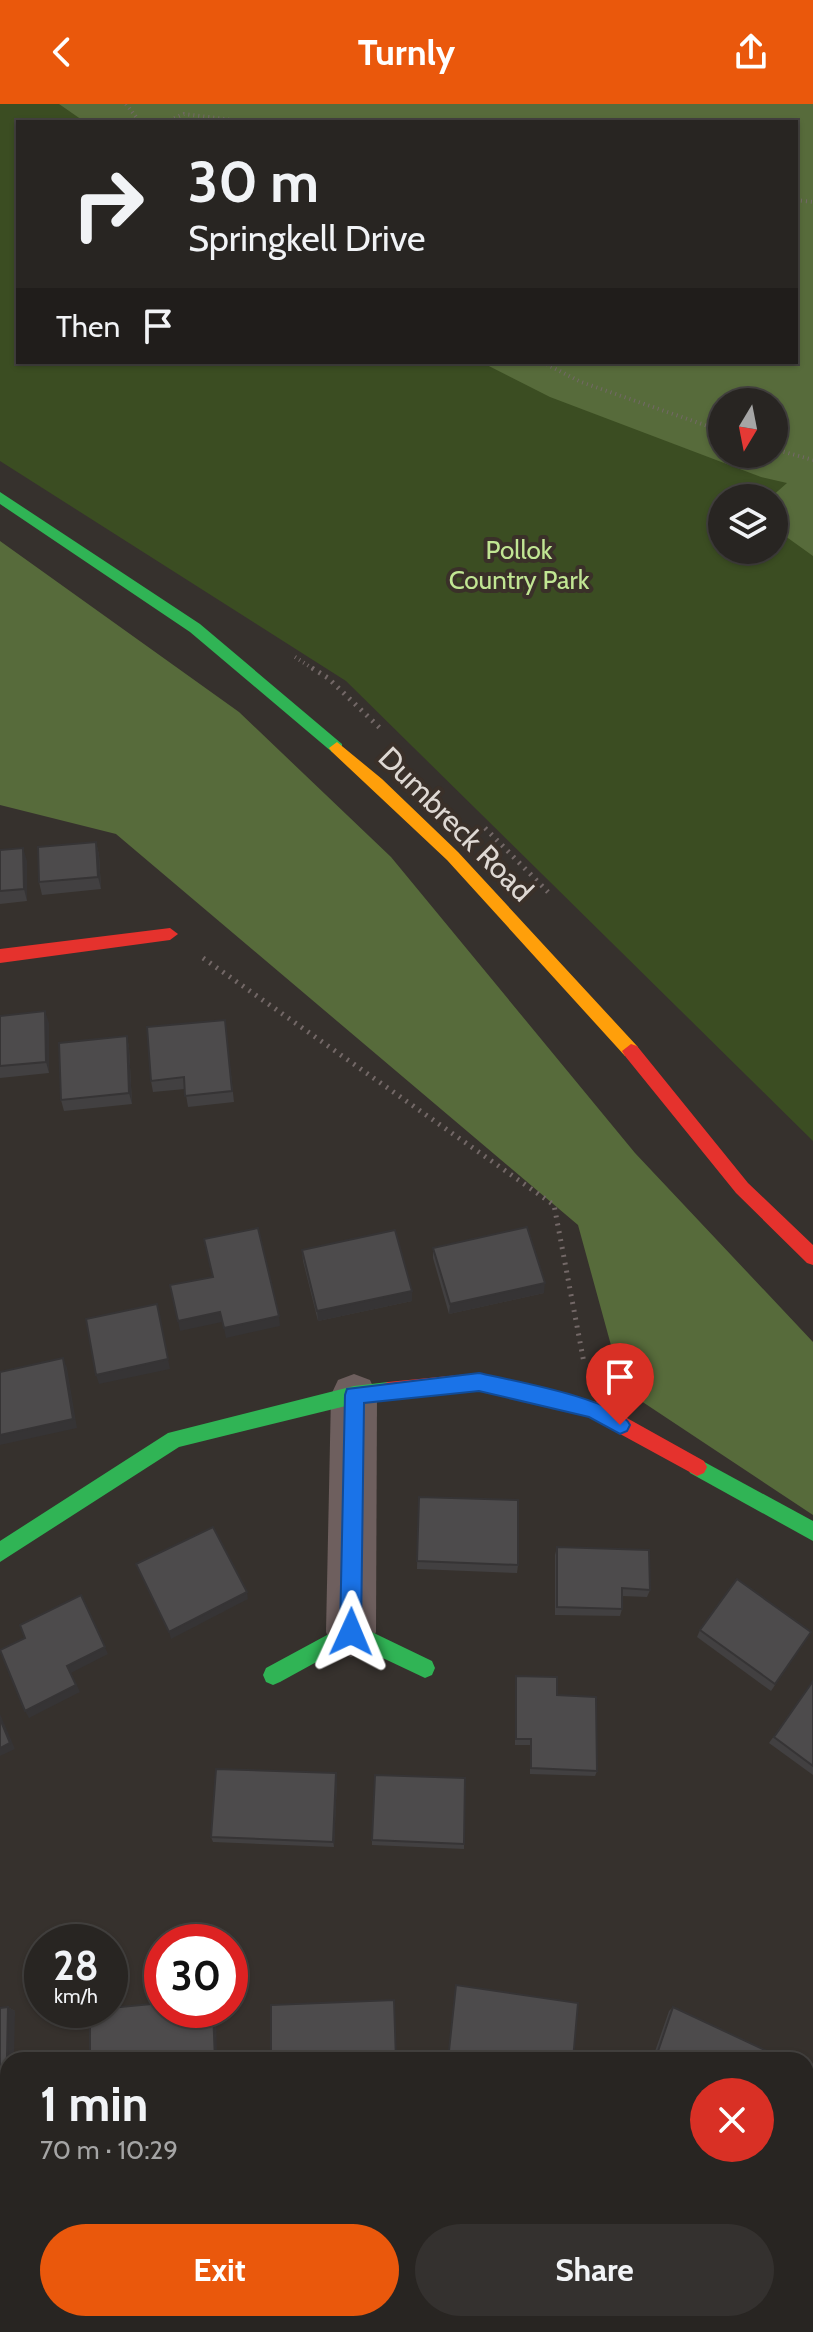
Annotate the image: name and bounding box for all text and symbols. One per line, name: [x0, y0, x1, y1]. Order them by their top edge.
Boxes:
icon: back: [40, 30, 84, 74]
text: Turnly: [358, 30, 455, 74]
icon: share: [729, 30, 773, 74]
text: 30 m: [188, 148, 319, 216]
icon: right: [56, 152, 160, 256]
text: Springkell Drive: [188, 216, 426, 260]
icon: arrive: [136, 304, 180, 348]
text: Then: [56, 308, 120, 345]
north arrow: [708, 388, 788, 468]
map controls: [708, 388, 788, 564]
button: layers: [708, 484, 788, 564]
park label: Pollok Country Park: [449, 534, 590, 596]
street label: Dumbreck Road: [371, 739, 541, 909]
pin: [586, 1343, 654, 1425]
icon: arrive: [598, 1355, 642, 1399]
position arrow: [309, 1590, 393, 1674]
speed limit sign: 30: [144, 1924, 248, 2028]
text: 28: [53, 1941, 99, 1990]
text: km/h: [54, 1984, 98, 2008]
text: 1 min: [40, 2075, 148, 2133]
button: close: [690, 2078, 774, 2162]
text: 70 m · 10:29: [40, 2134, 178, 2166]
button: Exit: [40, 2224, 399, 2316]
button: Share: [415, 2224, 774, 2316]

